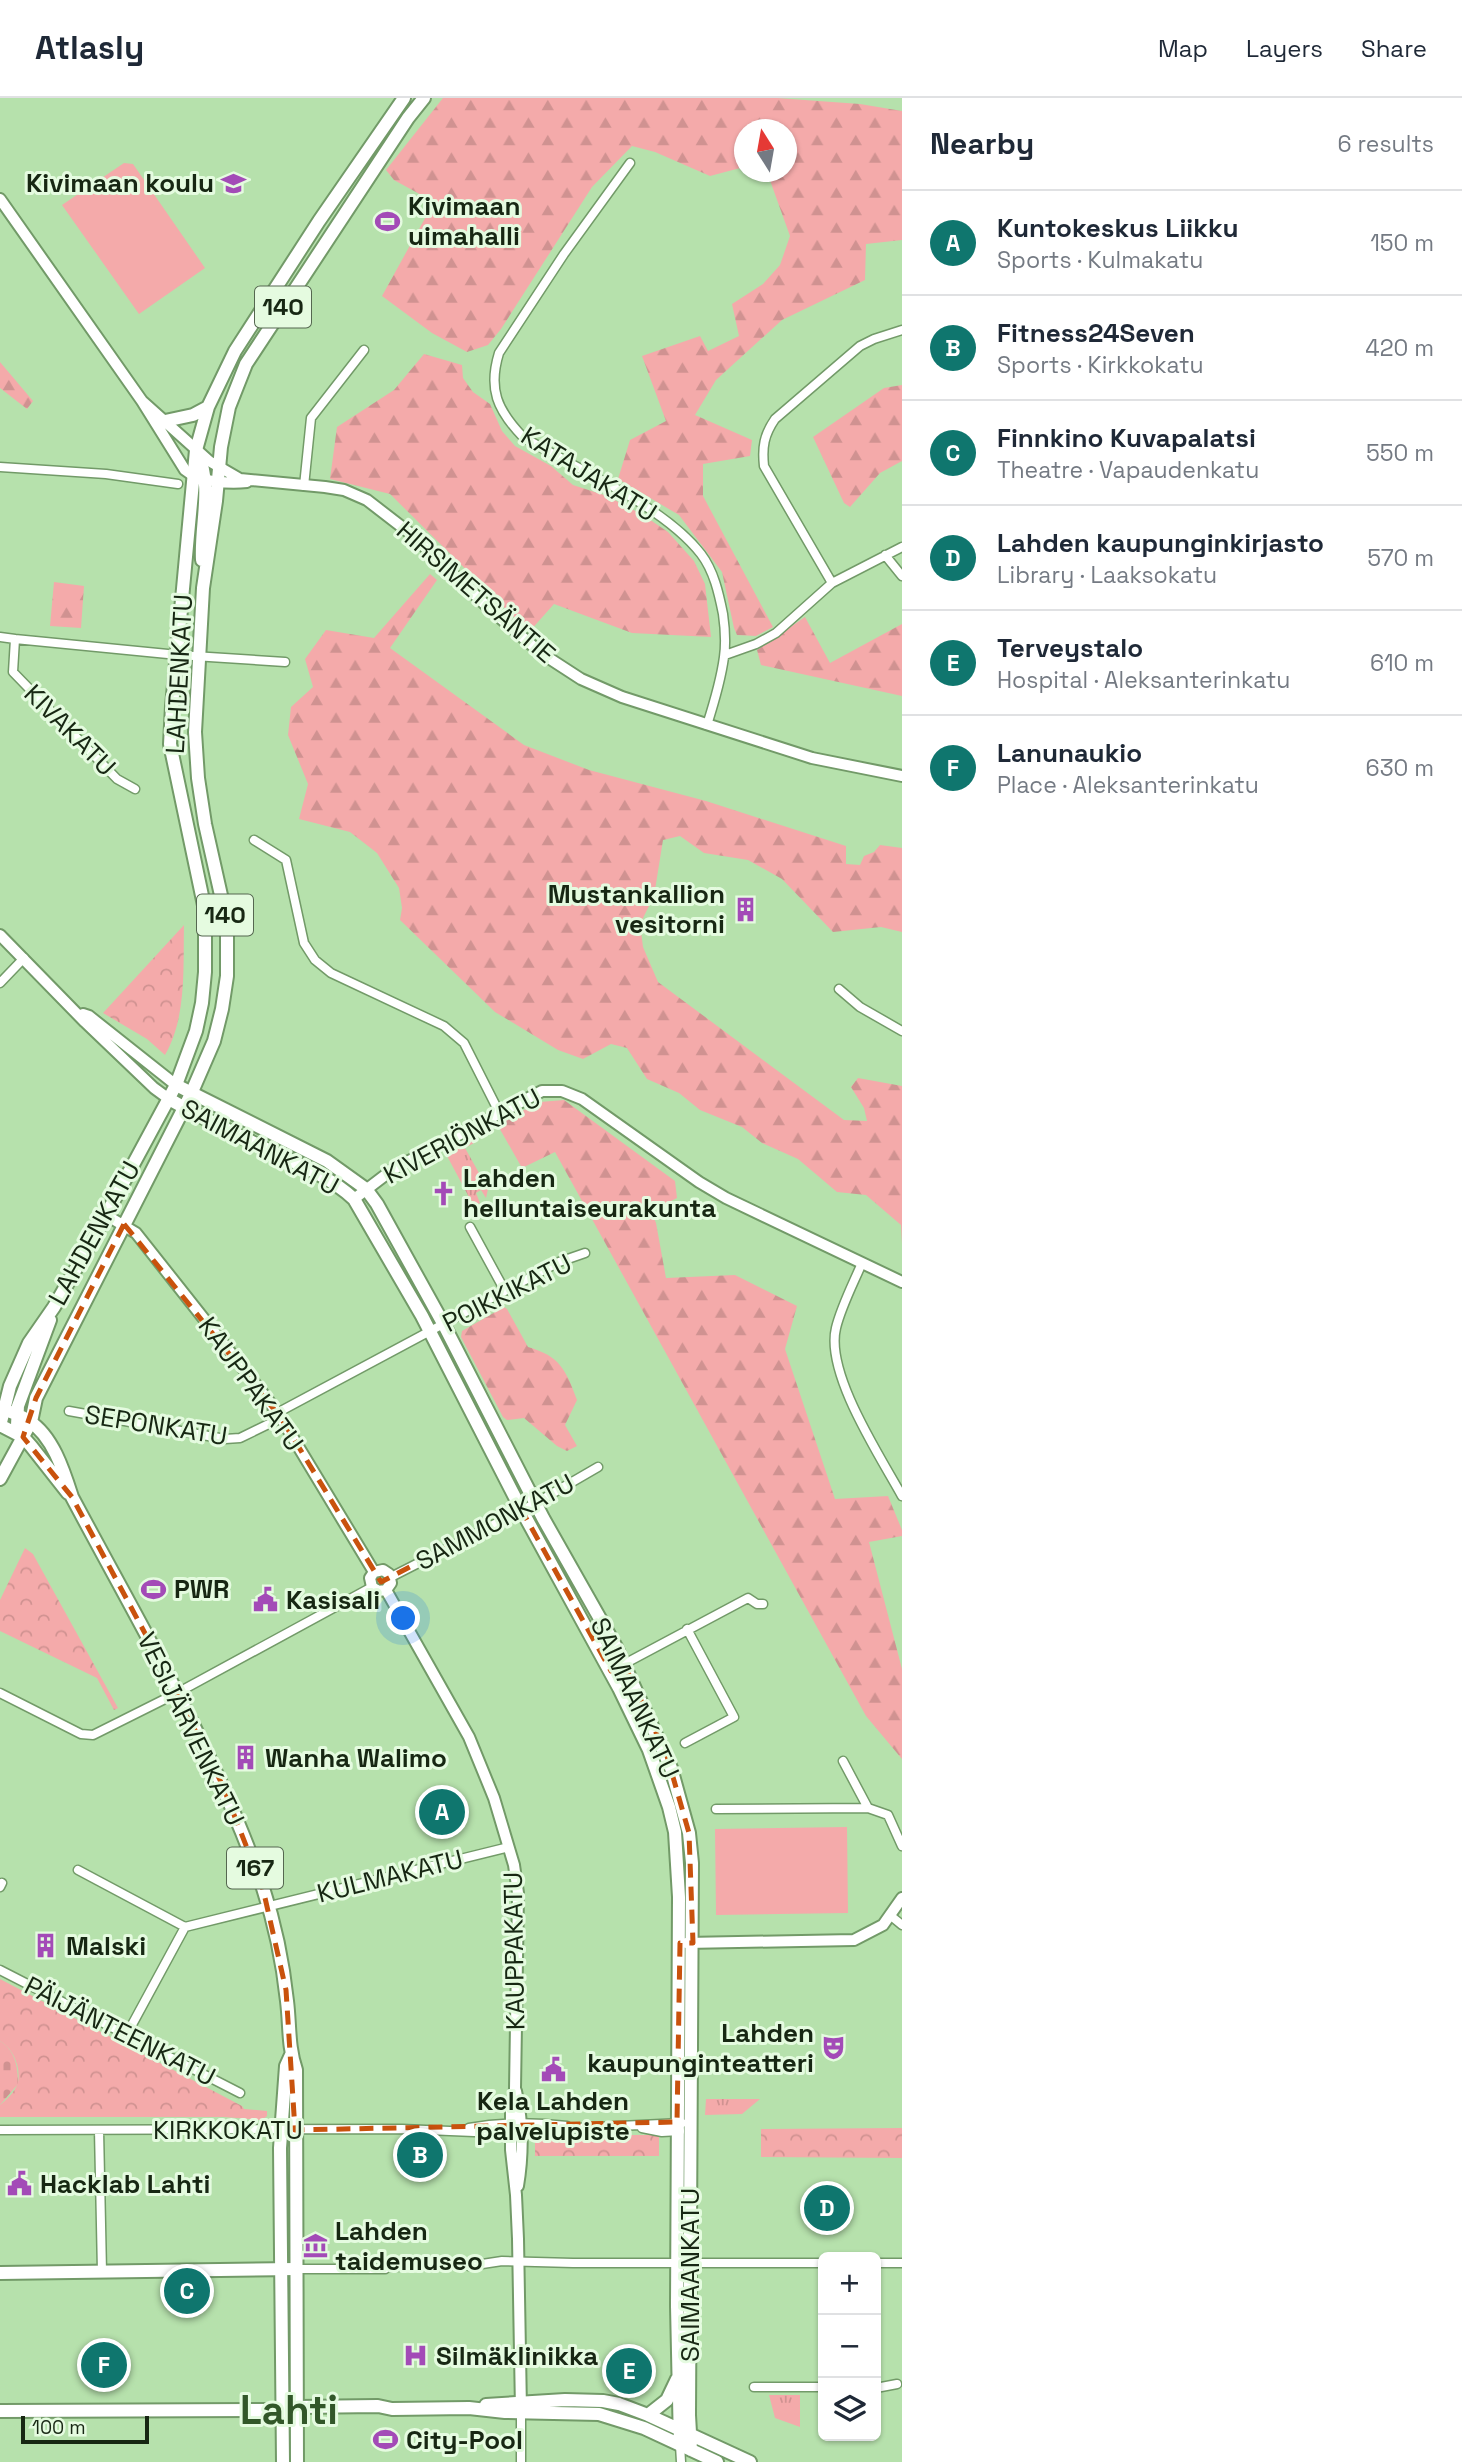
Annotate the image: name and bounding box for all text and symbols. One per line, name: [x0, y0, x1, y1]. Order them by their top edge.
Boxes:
text: Atlasly: [35, 27, 144, 69]
text: Map: [1158, 33, 1208, 64]
text: Layers: [1246, 33, 1323, 64]
text: Share: [1361, 33, 1427, 64]
north arrow: [734, 119, 797, 182]
text: Nearby: [930, 124, 1034, 163]
text: 6 results: [1338, 129, 1434, 159]
place label: Kivimaan koulu: [26, 166, 214, 200]
school or university icon: Kivimaan koulu: [220, 169, 248, 197]
place label: Kivimaan uimahalli: [408, 189, 521, 253]
sports icon: Kivimaan uimahalli: [374, 207, 402, 235]
text: Kuntokeskus Liikku: [997, 211, 1239, 245]
text: A: [946, 228, 960, 258]
text: 150 m: [1370, 228, 1434, 258]
text: Sports · Kulmakatu: [997, 245, 1203, 275]
road number: 140: [255, 286, 311, 328]
text: Fitness24Seven: [997, 316, 1195, 350]
text: B: [945, 333, 961, 363]
text: 420 m: [1365, 333, 1434, 363]
text: Sports · Kirkkokatu: [997, 350, 1204, 380]
street label: KATAJAKATU: [515, 419, 663, 529]
text: Finnkino Kuvapalatsi: [997, 421, 1256, 455]
text: C: [946, 438, 960, 468]
text: 550 m: [1366, 438, 1434, 468]
text: Theatre · Vapaudenkatu: [997, 455, 1259, 485]
street label: HIRSIMETSÄNTIE: [389, 514, 563, 670]
text: Lahden kaupunginkirjasto: [997, 526, 1324, 560]
text: D: [945, 543, 961, 573]
text: 570 m: [1367, 543, 1434, 573]
text: Library · Laaksokatu: [997, 560, 1217, 590]
street label: LAHDENKATU: [158, 593, 200, 755]
text: Terveystalo: [997, 631, 1143, 665]
text: E: [947, 648, 959, 678]
text: 610 m: [1370, 648, 1434, 678]
text: Hospital · Aleksanterinkatu: [997, 665, 1290, 695]
street label: KIVAKATU: [17, 677, 123, 783]
text: Lanunaukio: [997, 736, 1142, 770]
text: F: [947, 753, 959, 783]
text: 630 m: [1366, 753, 1434, 783]
text: Place · Aleksanterinkatu: [997, 770, 1259, 800]
place label: Mustankallion vesitorni: [548, 877, 725, 941]
road number: 140: [197, 894, 253, 936]
building icon: Mustankallion vesitorni: [731, 895, 759, 923]
street label: KIVERIÖNKATU: [378, 1080, 546, 1192]
street label: SAIMAANKATU: [175, 1091, 345, 1203]
street label: LAHDENKATU: [40, 1155, 148, 1311]
place label: Lahden helluntaiseurakunta: [463, 1161, 716, 1225]
church icon: Lahden helluntaiseurakunta: [429, 1179, 457, 1207]
street label: POIKKIKATU: [437, 1246, 577, 1340]
street label: KAUPPAKATU: [191, 1310, 311, 1458]
street label: SEPONKATU: [82, 1397, 230, 1453]
street label: SAMMONKATU: [410, 1466, 580, 1578]
place label: PWR: [174, 1572, 229, 1606]
sports icon: PWR: [140, 1575, 168, 1603]
place label: Kasisali: [286, 1583, 380, 1617]
public building icon: Kasisali: [252, 1586, 280, 1614]
your location: [386, 1601, 420, 1635]
street label: SAIMAANKATU: [583, 1612, 687, 1784]
street label: VESIJÄRVENKATU: [129, 1627, 253, 1831]
place label: Wanha Walimo: [265, 1741, 447, 1775]
building icon: Wanha Walimo: [231, 1744, 259, 1772]
pin: A: [419, 1786, 465, 1838]
street label: KULMAKATU: [314, 1841, 466, 1911]
road number: 167: [227, 1848, 283, 1888]
street label: KAUPPAKATU: [496, 1872, 532, 2030]
place label: Malski: [66, 1929, 146, 1963]
building icon: Malski: [32, 1932, 60, 1960]
street label: PÄIJÄNTEENKATU: [19, 1968, 221, 2094]
place label: Lahden kaupunginteatteri: [587, 2016, 814, 2080]
theatre icon: Lahden kaupunginteatteri: [820, 2034, 848, 2062]
public building icon: Kela Lahden palvelupiste: [539, 2055, 567, 2083]
place label: Kela Lahden palvelupiste: [476, 2084, 630, 2148]
street label: KIRKKOKATU: [153, 2113, 303, 2147]
pin: B: [397, 2129, 443, 2181]
place label: Hacklab Lahti: [40, 2167, 210, 2201]
public building icon: Hacklab Lahti: [6, 2170, 34, 2198]
pin: D: [804, 2182, 850, 2234]
street label: SAIMAANKATU: [673, 2188, 707, 2362]
place label: Lahden taidemuseo: [335, 2214, 483, 2278]
museum icon: Lahden taidemuseo: [301, 2232, 329, 2260]
map controls: [818, 2252, 881, 2441]
button: +: [818, 2252, 881, 2315]
pin: C: [164, 2265, 210, 2317]
button: −: [818, 2315, 881, 2378]
pin: F: [81, 2339, 127, 2391]
place label: Silmäklinikka: [436, 2339, 598, 2373]
hospital icon: Silmäklinikka: [402, 2342, 430, 2370]
pin: E: [606, 2345, 652, 2397]
button: layers: [818, 2378, 881, 2441]
district label: Lahti: [240, 2385, 338, 2436]
scale bar: [21, 2413, 149, 2445]
text: 100 m: [32, 2415, 86, 2440]
place label: City-Pool: [406, 2423, 523, 2457]
sports icon: City-Pool: [372, 2426, 400, 2454]

